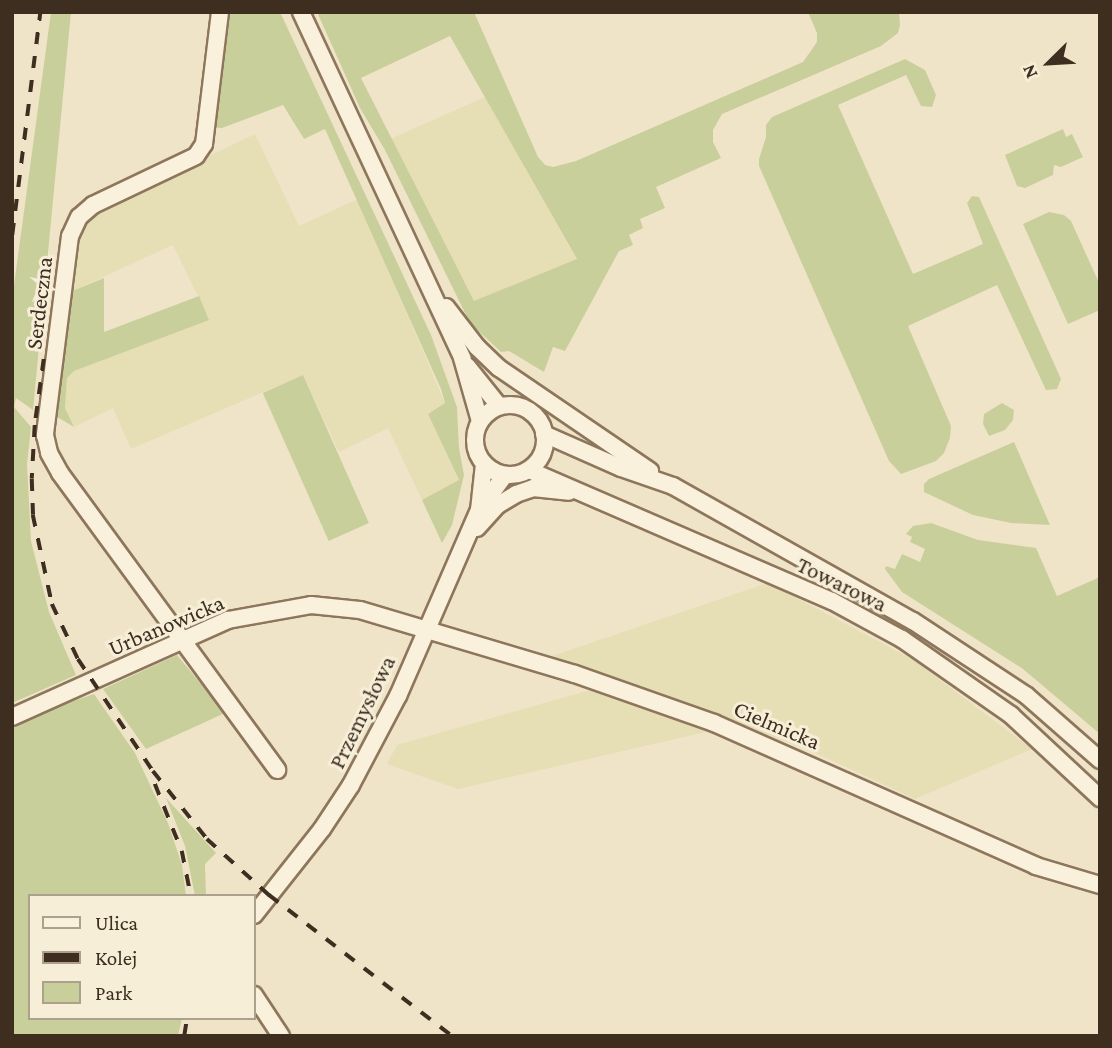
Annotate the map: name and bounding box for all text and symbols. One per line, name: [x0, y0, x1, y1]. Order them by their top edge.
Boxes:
north arrow: [1014, 28, 1084, 98]
text: N: [1017, 62, 1042, 82]
street label: Serdeczna: [20, 255, 58, 351]
street label: Towarowa: [792, 550, 892, 618]
street label: Urbanowicka: [104, 588, 228, 662]
street label: Przemysłowa: [323, 651, 401, 773]
street label: Cielmicka: [730, 694, 824, 756]
legend: [28, 894, 256, 1020]
text: Ulica: [95, 911, 138, 935]
text: Kolej: [95, 946, 137, 970]
text: Park: [95, 981, 132, 1005]

